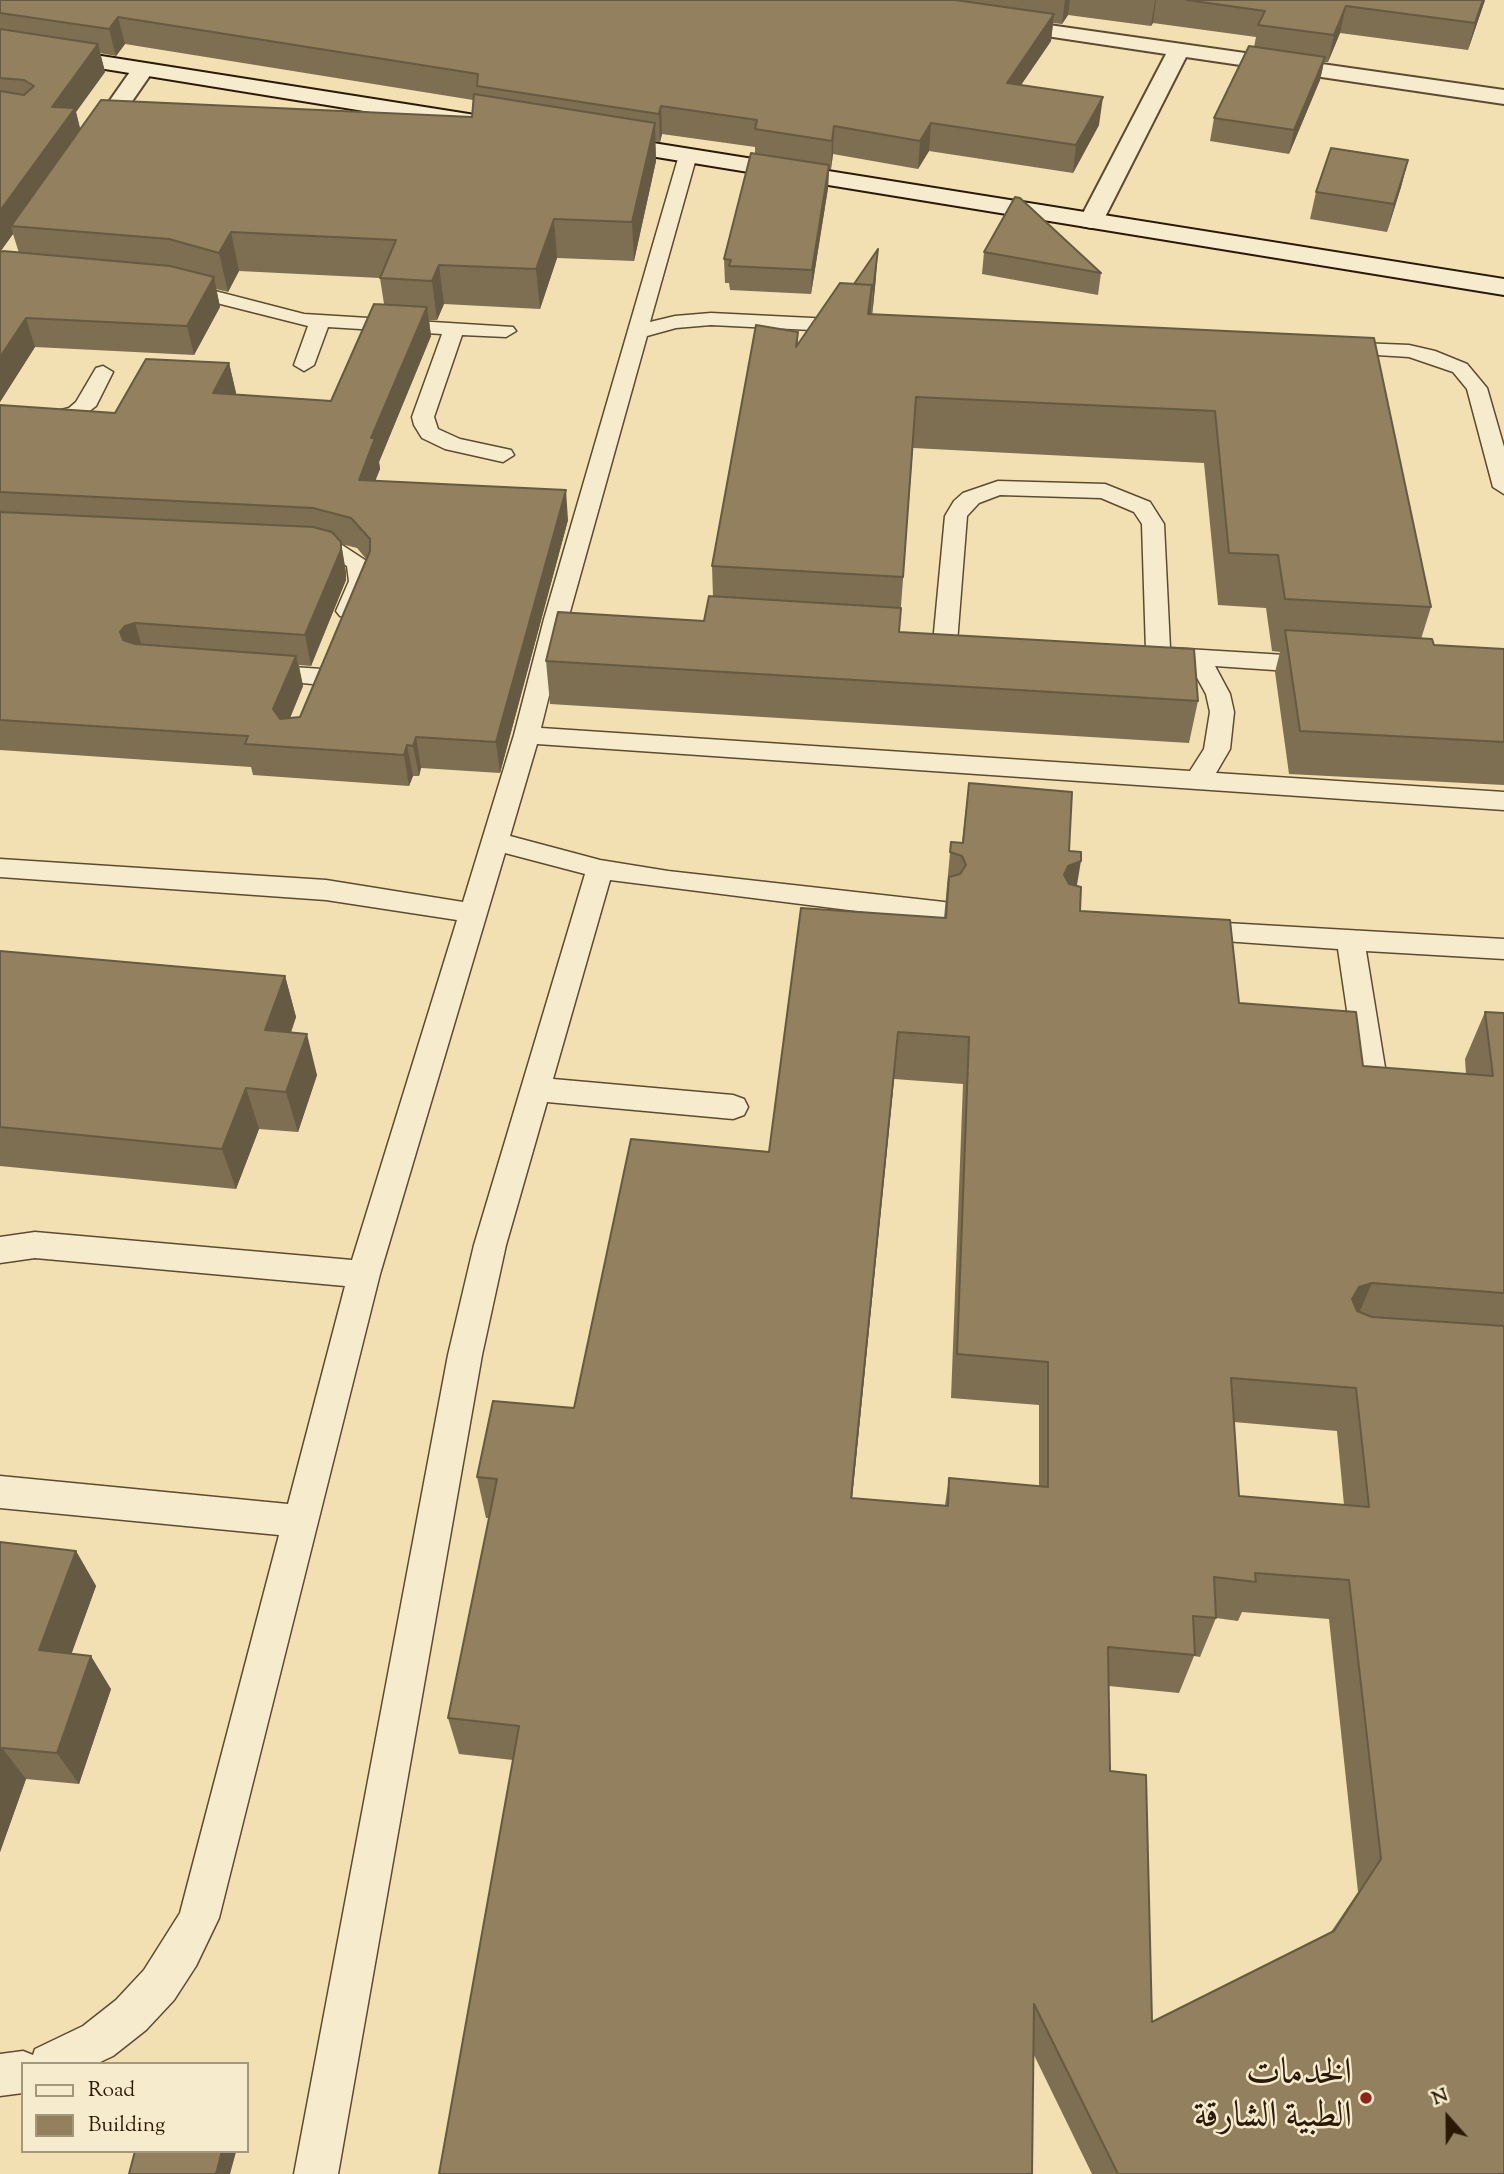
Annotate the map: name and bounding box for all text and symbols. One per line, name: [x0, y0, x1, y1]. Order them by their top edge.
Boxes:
place label: الخدمات الطبية الشارقة: [1193, 2055, 1352, 2142]
legend: [21, 2062, 248, 2153]
text: Road: [88, 2076, 135, 2106]
north arrow: [1413, 2083, 1483, 2153]
text: N: [1428, 2083, 1452, 2113]
marker: الخدمات الطبية الشارقة: [1358, 2090, 1374, 2106]
text: Building: [88, 2111, 165, 2141]

